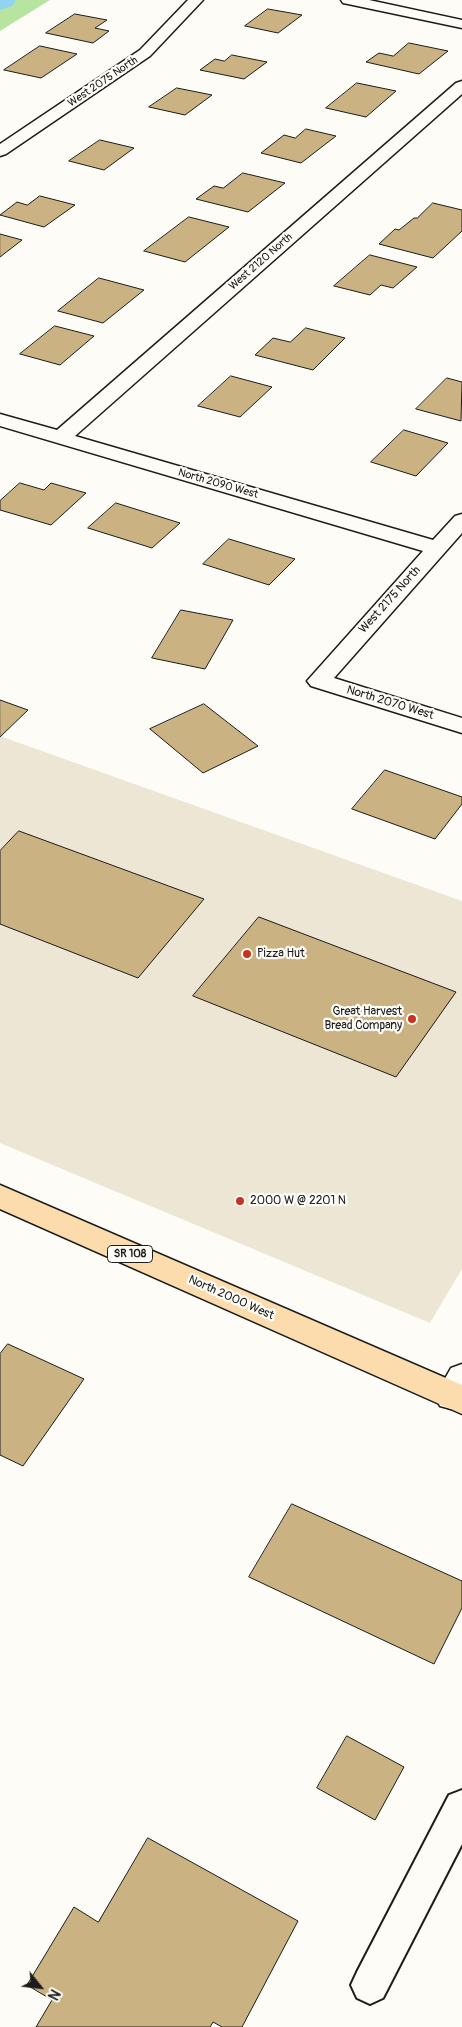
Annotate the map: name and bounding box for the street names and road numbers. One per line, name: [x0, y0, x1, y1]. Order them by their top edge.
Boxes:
street label: West 2075 North: [66, 54, 140, 110]
street label: West 2120 North: [227, 231, 295, 293]
street label: North 2090 West: [176, 466, 260, 502]
street label: West 2175 North: [356, 564, 424, 636]
street label: North 2070 West: [345, 683, 435, 723]
road number: SR 108: [108, 1246, 152, 1262]
street label: North 2000 West: [186, 1273, 276, 1323]

